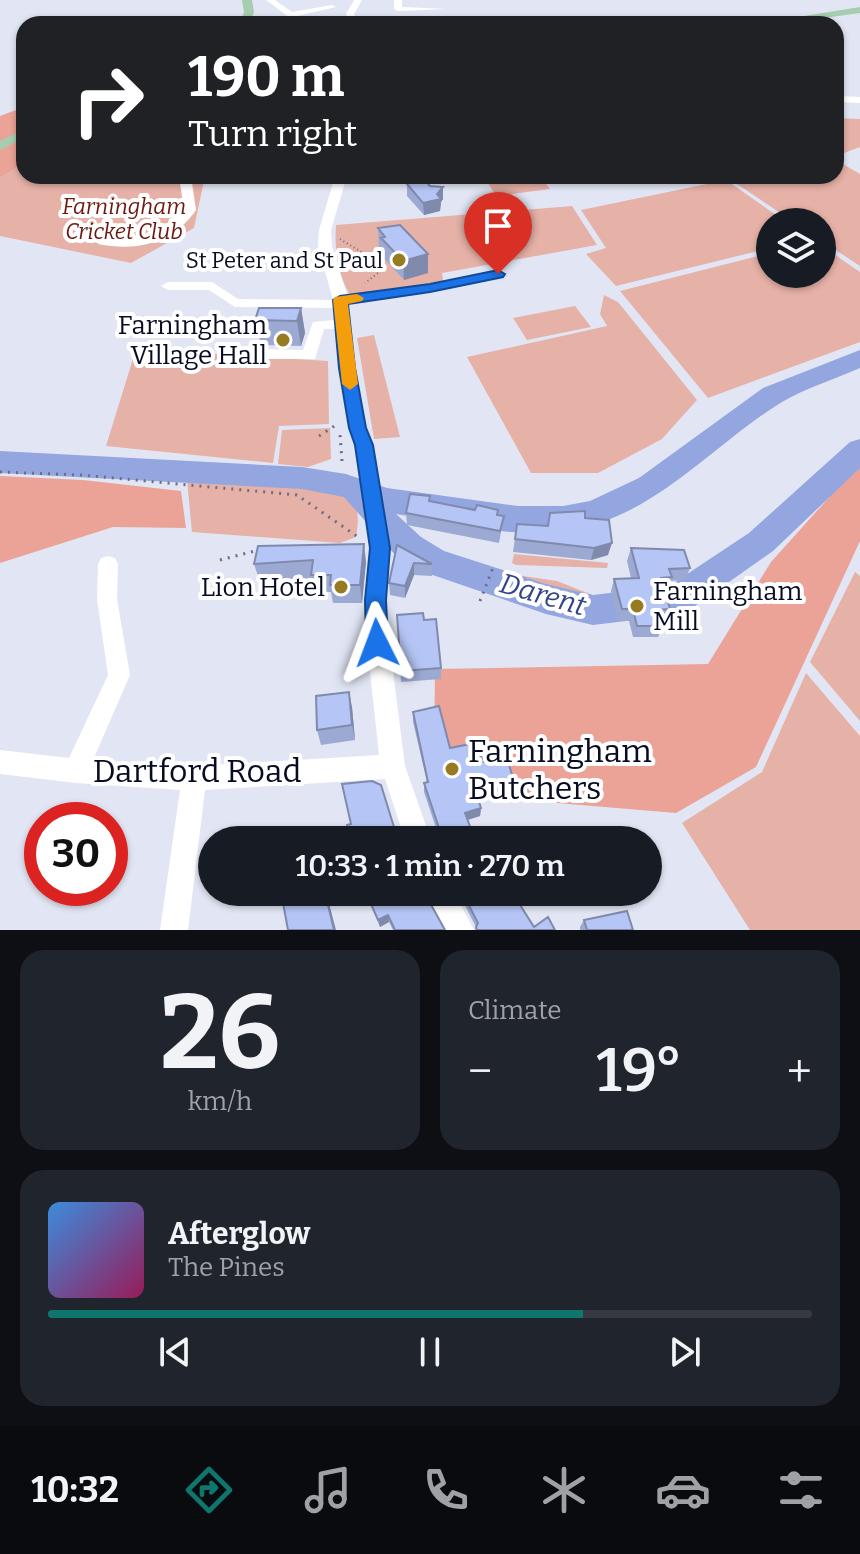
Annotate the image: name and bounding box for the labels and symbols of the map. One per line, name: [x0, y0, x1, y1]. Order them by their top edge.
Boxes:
pin: [464, 192, 532, 274]
park label: Farningham Cricket Club: [62, 193, 186, 245]
place label: St Peter and St Paul: [186, 247, 383, 274]
marker: St Peter and St Paul: [390, 251, 408, 269]
place label: Farningham Village Hall: [118, 310, 267, 371]
marker: Farningham Village Hall: [274, 331, 292, 349]
water label: Darent: [496, 566, 591, 623]
place label: Lion Hotel: [201, 572, 325, 603]
place label: Farningham Mill: [653, 576, 802, 637]
marker: Lion Hotel: [332, 578, 350, 596]
marker: Farningham Mill: [628, 597, 646, 615]
position arrow: [335, 601, 419, 685]
place label: Farningham Butchers: [468, 732, 652, 807]
street label: Dartford Road: [93, 752, 301, 790]
marker: Farningham Butchers: [443, 760, 461, 778]
speed limit sign: 30: [24, 802, 128, 906]

